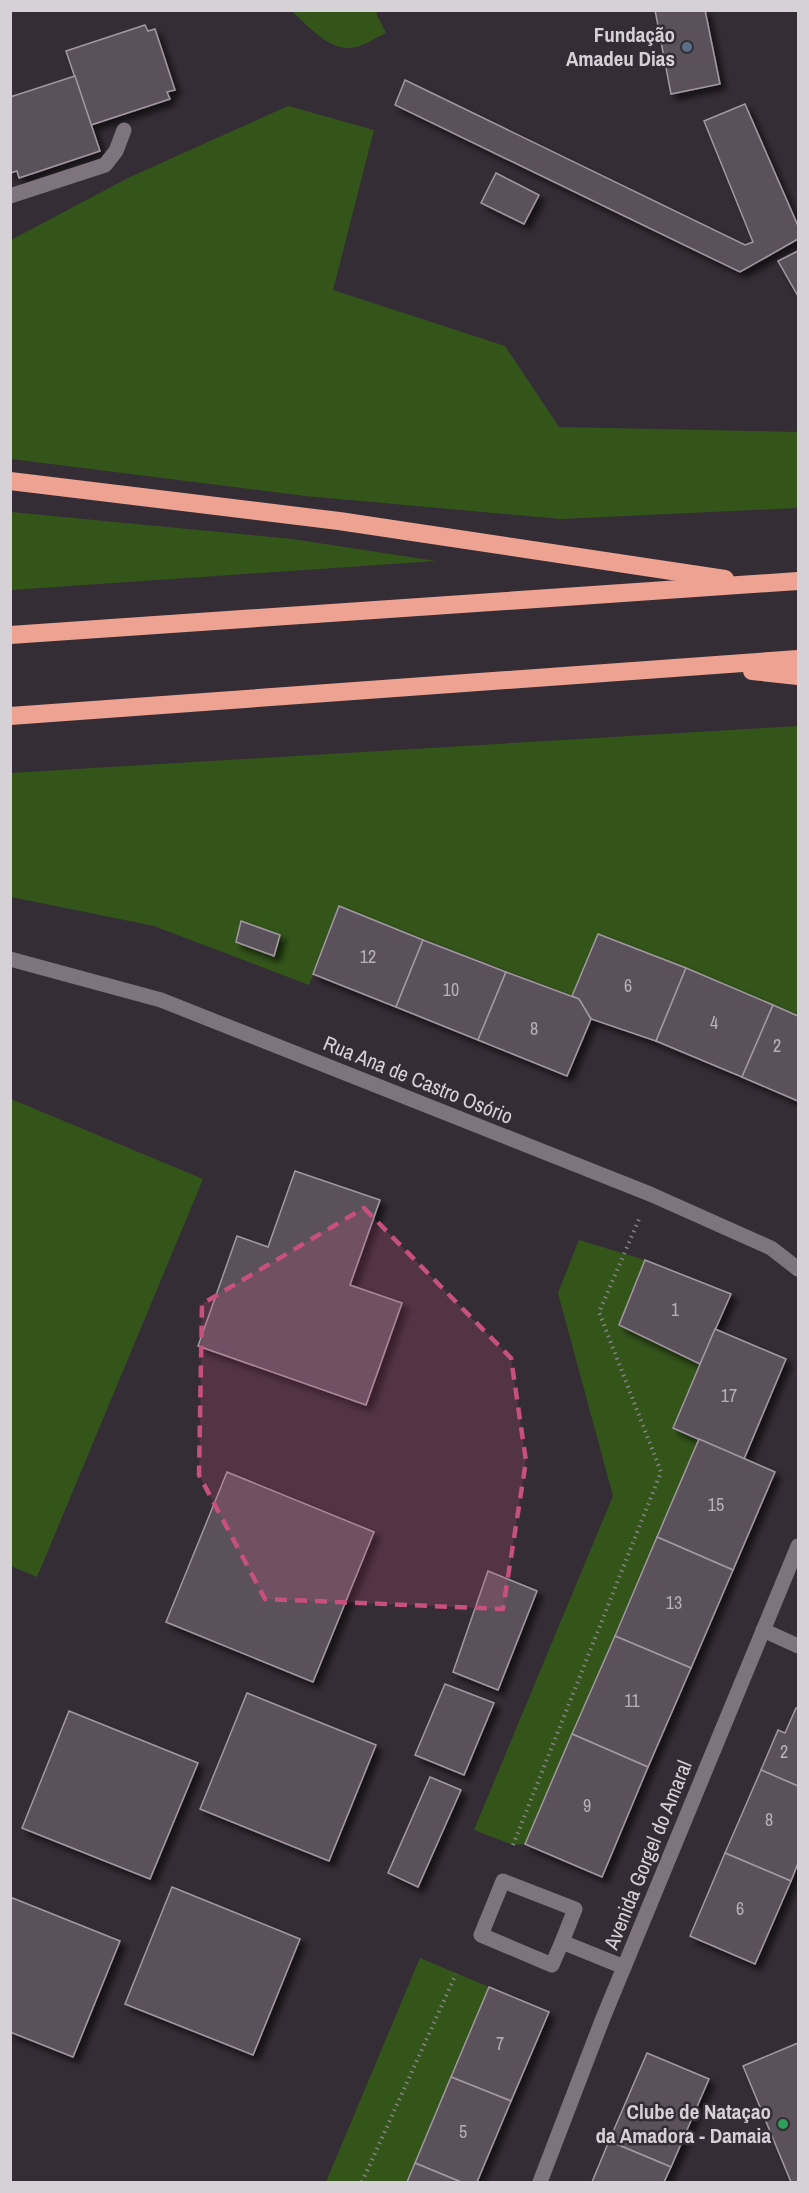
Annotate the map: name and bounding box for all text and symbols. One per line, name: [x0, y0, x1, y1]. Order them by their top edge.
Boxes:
place label: Fundação Amadeu Dias: [566, 20, 675, 73]
marker: Fundação Amadeu Dias: [680, 40, 694, 54]
house number: 12: [360, 944, 376, 969]
house number: 6: [624, 973, 632, 998]
house number: 10: [443, 977, 459, 1002]
house number: 4: [710, 1010, 718, 1035]
house number: 8: [530, 1016, 538, 1041]
street label: Rua Ana de Castro Osório: [319, 1028, 517, 1131]
house number: 2: [773, 1033, 781, 1058]
house number: 1: [671, 1297, 680, 1322]
house number: 17: [721, 1383, 737, 1408]
house number: 15: [708, 1492, 724, 1517]
house number: 13: [666, 1590, 682, 1615]
house number: 11: [624, 1688, 640, 1713]
house number: 2: [780, 1739, 788, 1764]
street label: Avenida Gorgel do Amaral: [596, 1756, 699, 1955]
house number: 9: [583, 1793, 591, 1818]
house number: 8: [765, 1807, 773, 1832]
house number: 6: [736, 1896, 744, 1921]
house number: 7: [496, 2031, 504, 2056]
place label: Clube de Nataçao da Amadora - Damaia: [596, 2097, 771, 2150]
marker: Clube de Nataçao da Amadora - Damaia: [776, 2117, 790, 2131]
house number: 5: [459, 2119, 467, 2144]

